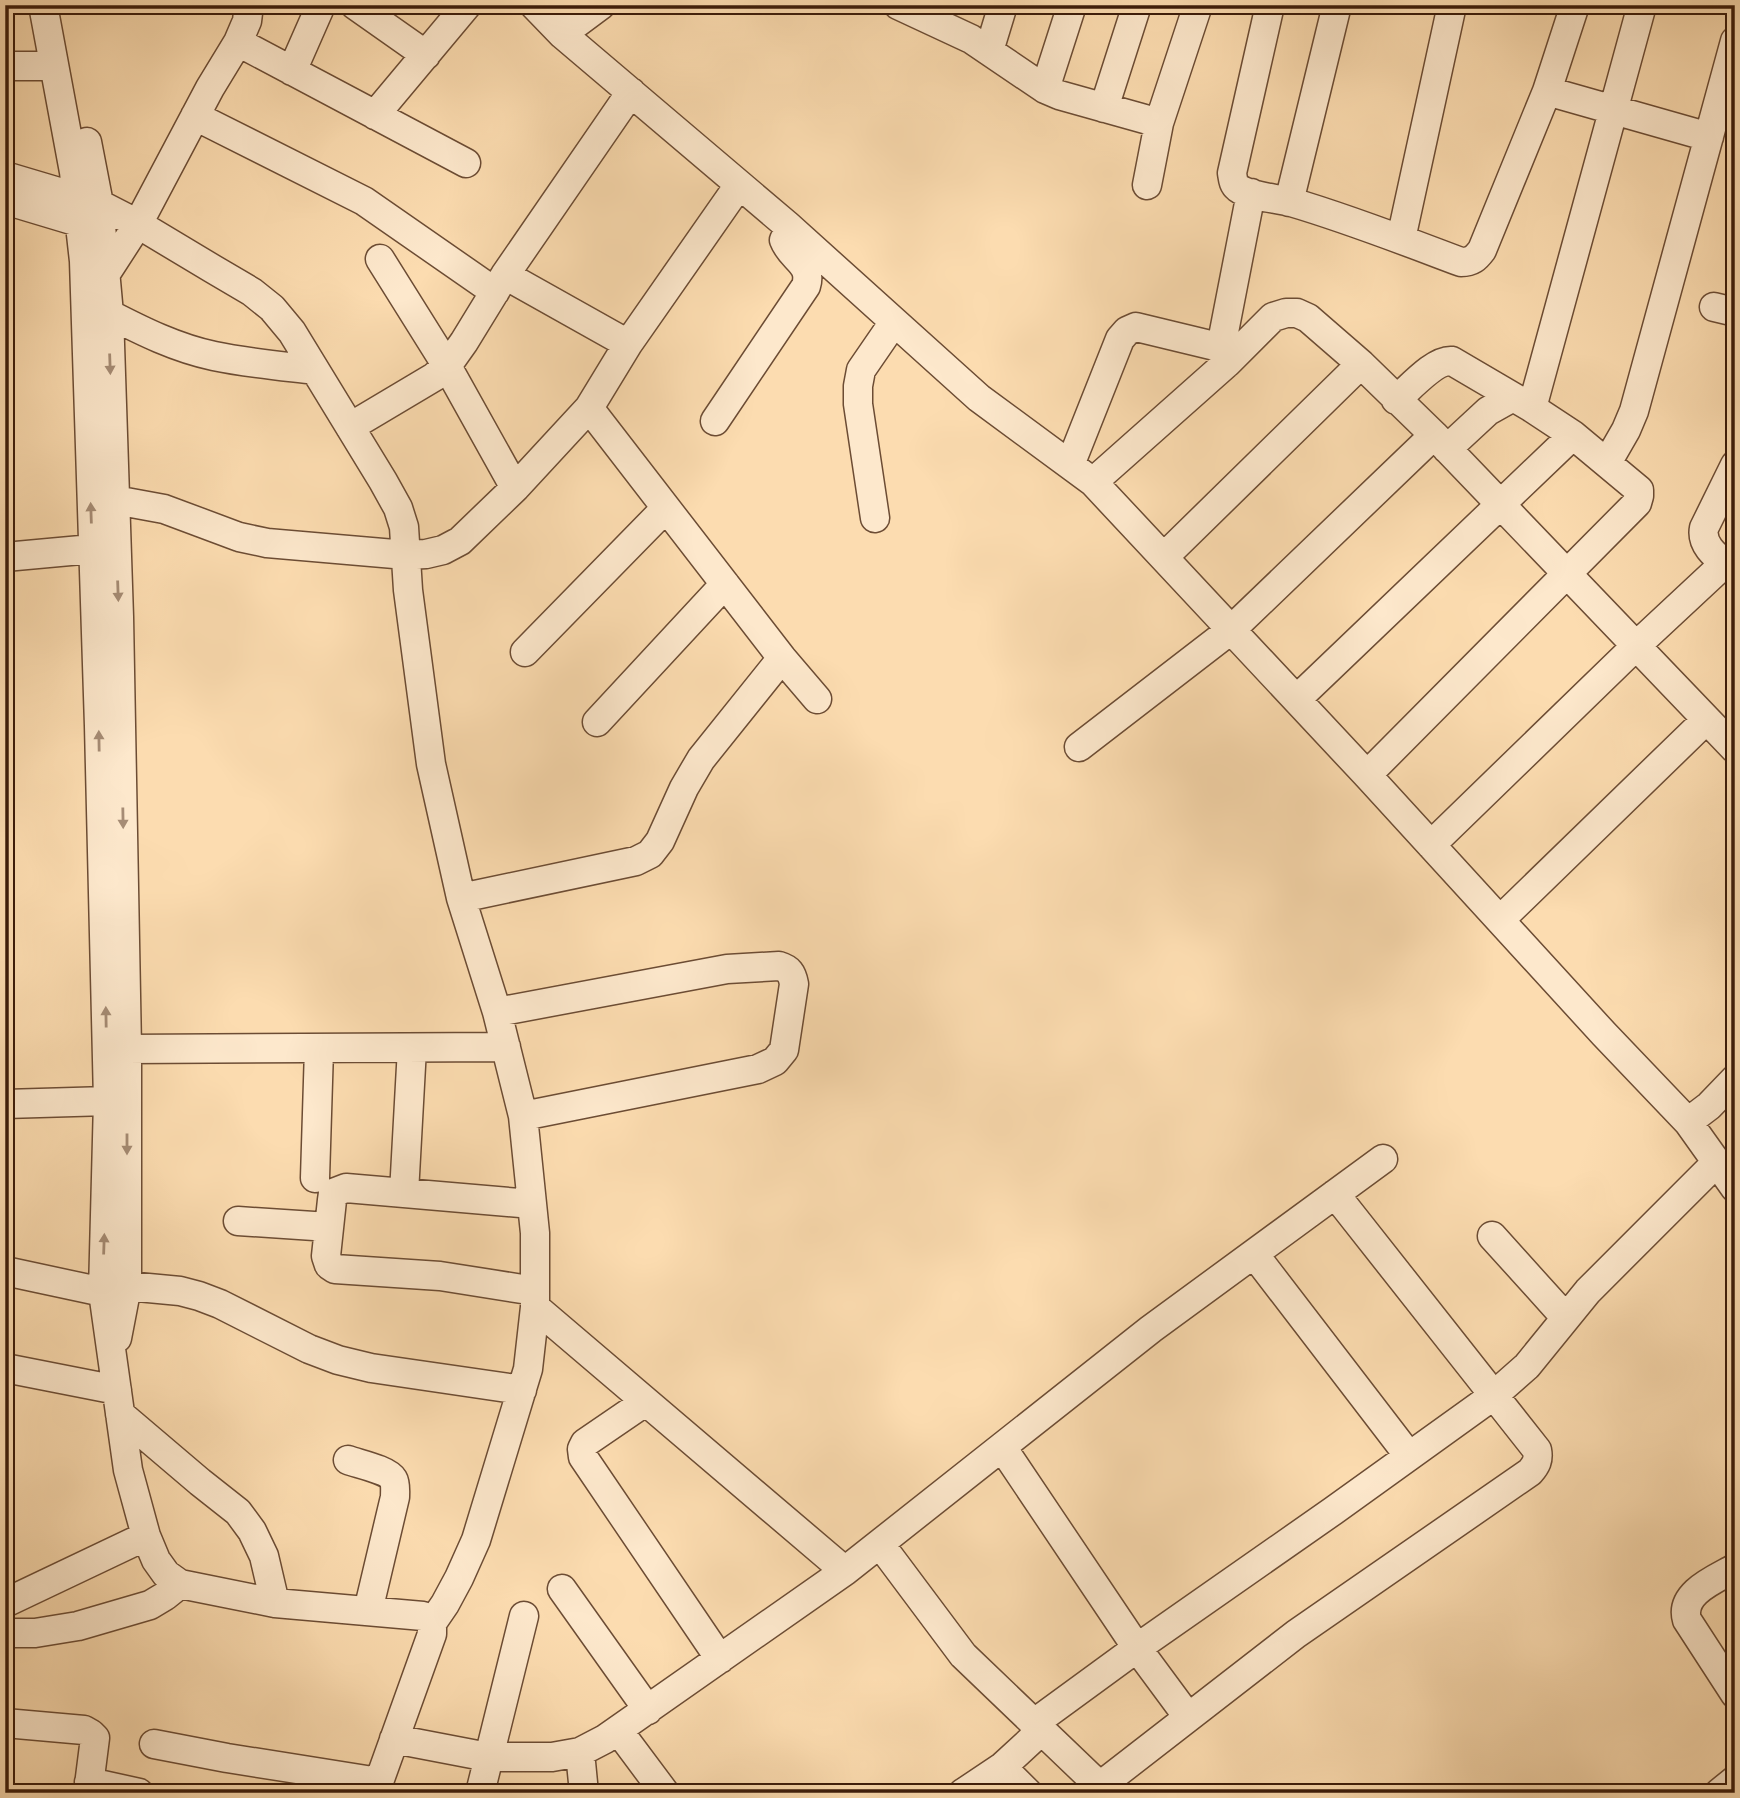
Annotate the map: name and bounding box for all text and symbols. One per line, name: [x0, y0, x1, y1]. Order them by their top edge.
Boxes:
one-way arrow: [105, 353, 116, 375]
one-way arrow: [86, 502, 97, 524]
one-way arrow: [113, 580, 124, 602]
one-way arrow: [94, 729, 105, 751]
one-way arrow: [117, 808, 129, 830]
one-way arrow: [101, 1006, 112, 1028]
one-way arrow: [121, 1133, 133, 1155]
one-way arrow: [99, 1233, 110, 1255]

